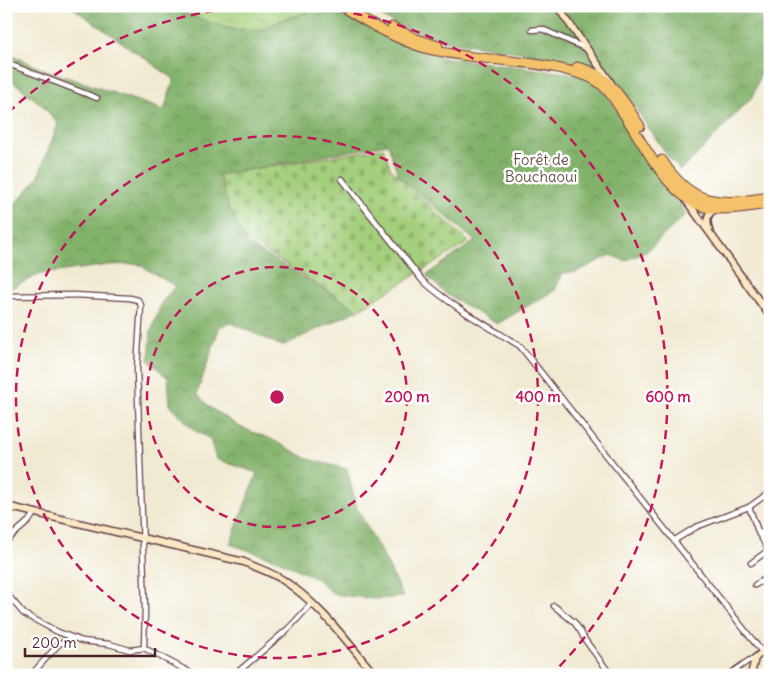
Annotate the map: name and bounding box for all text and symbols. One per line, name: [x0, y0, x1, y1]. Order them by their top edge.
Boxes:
park label: Forêt de Bouchaoui: [505, 150, 577, 186]
text: 200 m: [385, 387, 429, 406]
text: 400 m: [515, 387, 561, 406]
text: 600 m: [645, 387, 691, 406]
centre of rings: [268, 388, 286, 406]
scale bar: [25, 626, 155, 658]
text: 200 m: [32, 633, 77, 652]

